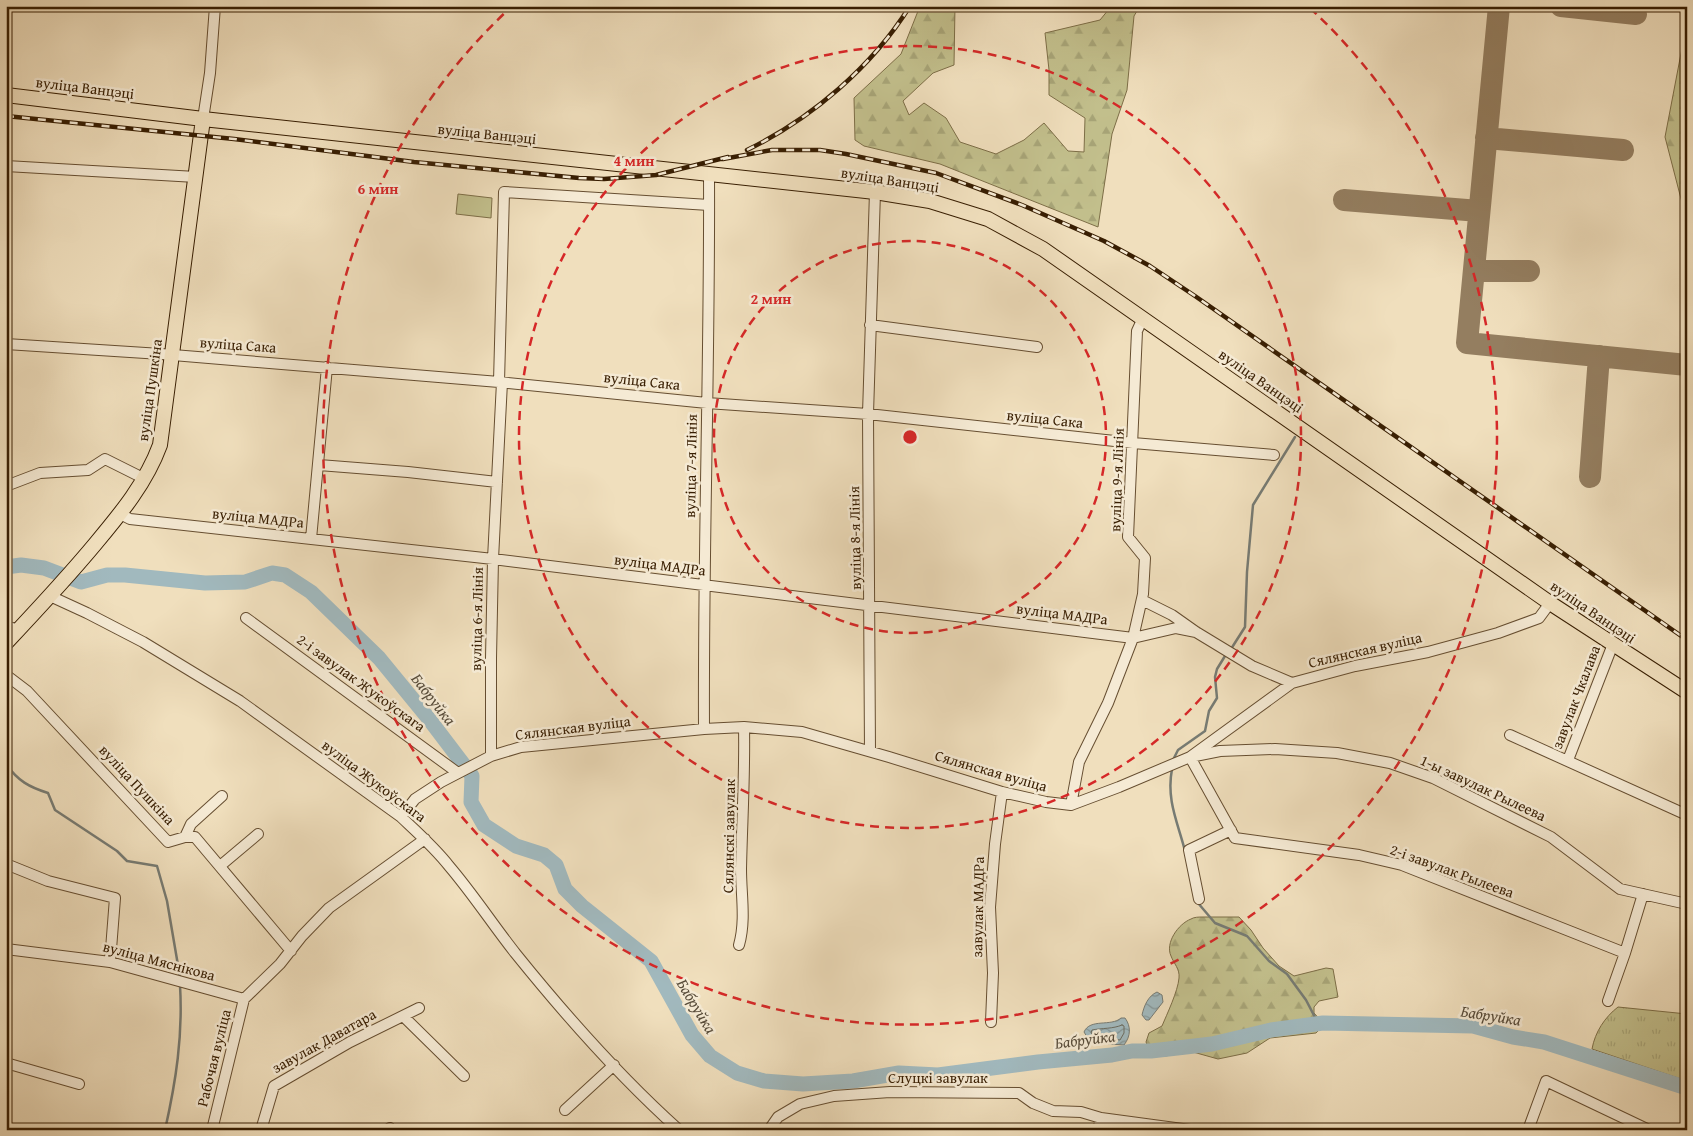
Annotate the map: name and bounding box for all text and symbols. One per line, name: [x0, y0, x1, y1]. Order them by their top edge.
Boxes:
street label: вуліца Ванцэці: [35, 71, 136, 104]
street label: вуліца Ванцэці: [437, 118, 537, 149]
text: 4 мин: [614, 150, 655, 171]
street label: вуліца Ванцэці: [840, 161, 941, 198]
text: 6 мин: [358, 178, 399, 199]
text: 2 мин: [751, 288, 792, 309]
street label: вуліца Сака: [199, 331, 278, 358]
street label: вуліца Пушкіна: [132, 337, 167, 442]
street label: вуліца Ванцэці: [1215, 344, 1308, 418]
street label: вуліца Сака: [603, 366, 682, 395]
street label: вуліца Сака: [1006, 404, 1085, 433]
street label: вуліца 7-я Лінія: [679, 413, 702, 518]
street label: вуліца 9-я Лінія: [1104, 427, 1129, 532]
centre of rings: [901, 428, 919, 446]
street label: вуліца 8-я Лінія: [843, 485, 866, 590]
street label: вуліца МАДРа: [211, 502, 306, 533]
street label: вуліца МАДРа: [613, 548, 708, 581]
street label: вуліца 6-я Лінія: [465, 566, 488, 671]
street label: вуліца Ванцэці: [1546, 575, 1640, 648]
street label: вуліца МАДРа: [1015, 597, 1110, 630]
street label: Сялянская вуліца: [1306, 626, 1425, 673]
street label: 2-і завулак Жукоўскага: [293, 629, 431, 737]
street label: завулак Чкалава: [1546, 641, 1605, 752]
water label: Бабруйка: [406, 668, 463, 731]
street label: Сялянская вуліца: [514, 710, 633, 745]
street label: вуліца Жукоўскага: [318, 734, 431, 827]
street label: вуліца Пушкіна: [95, 740, 181, 830]
street label: Сялянская вуліца: [933, 744, 1051, 797]
street label: 1-ы завулак Рылеева: [1417, 749, 1550, 826]
street label: Сялянскі завулак: [717, 779, 740, 893]
street label: 2-і завулак Рылеева: [1387, 838, 1518, 903]
street label: завулак МАДРа: [966, 856, 989, 958]
street label: вуліца Мяснікова: [101, 935, 218, 986]
water label: Бабруйка: [671, 974, 723, 1039]
water label: Бабруйка: [1459, 998, 1524, 1032]
street label: завулак Даватара: [268, 1003, 380, 1078]
street label: Рабочая вуліца: [191, 1006, 236, 1109]
water label: Бабруйка: [1053, 1023, 1117, 1055]
street label: Слуцкі завулак: [888, 1067, 988, 1088]

